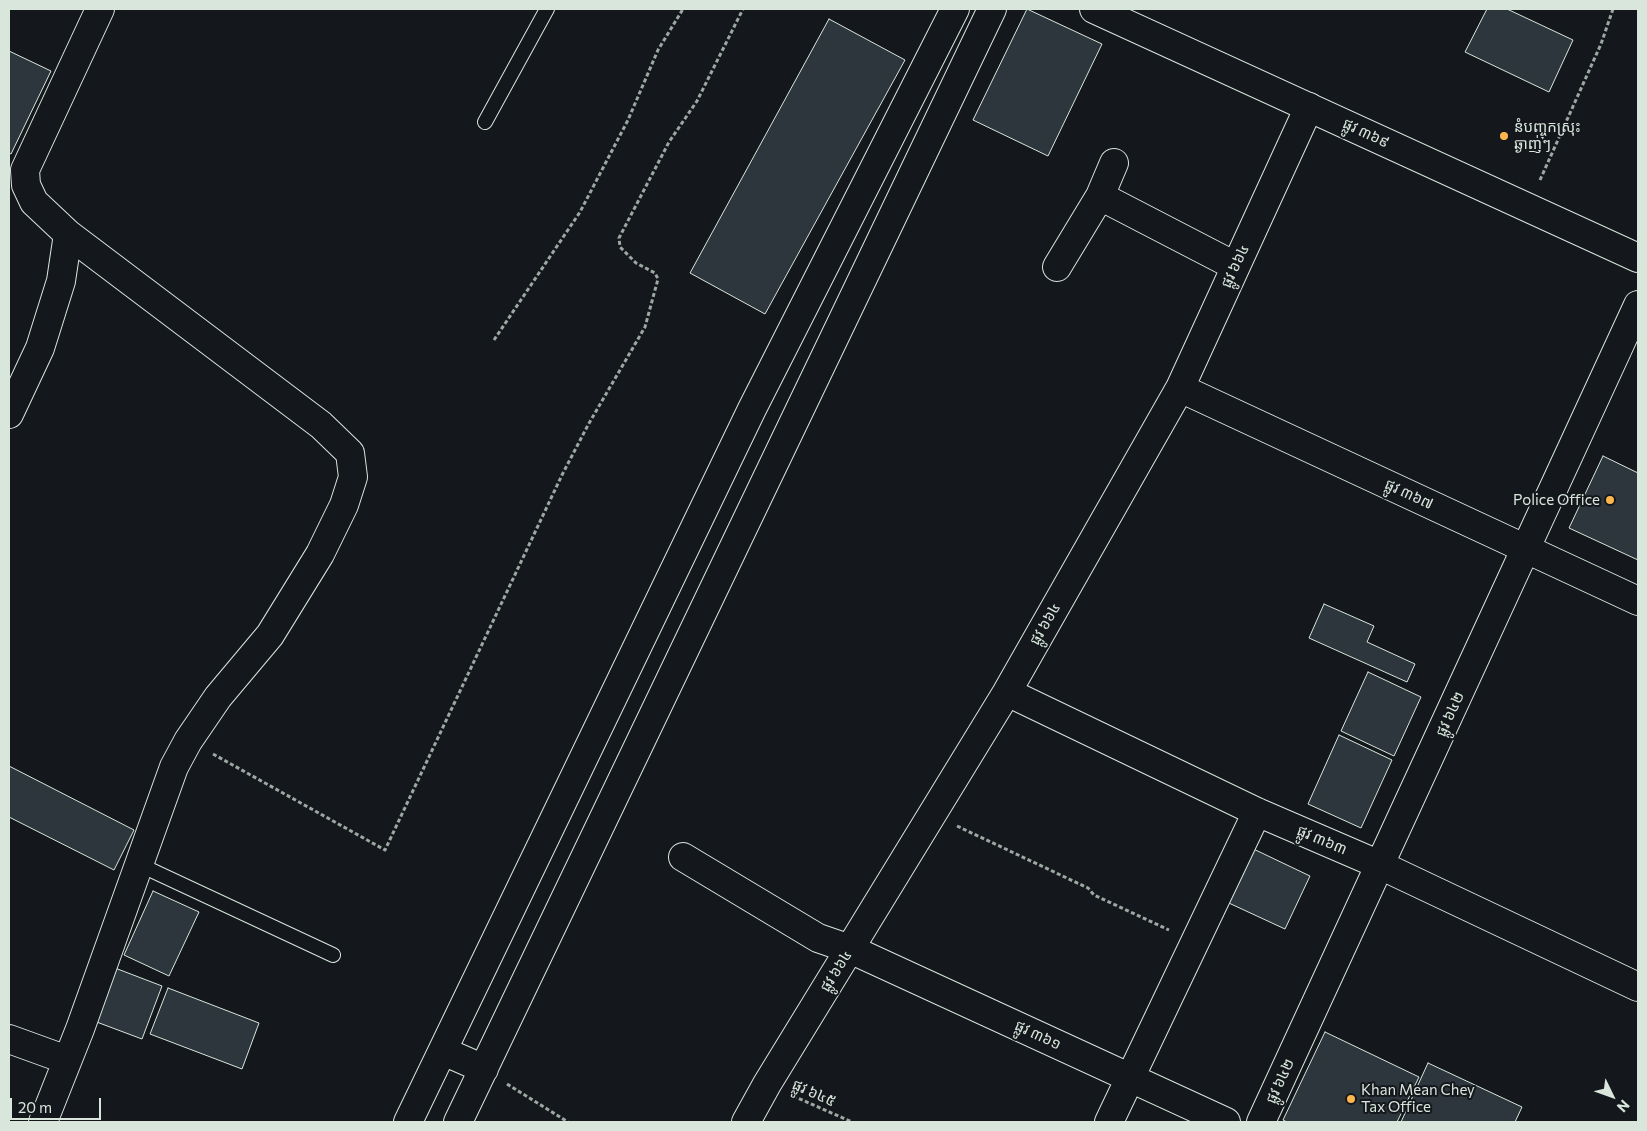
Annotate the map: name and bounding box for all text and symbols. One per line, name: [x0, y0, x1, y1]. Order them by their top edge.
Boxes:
street label: ផ្លូវ ៣៦៩: [1340, 114, 1392, 152]
place label: នំបញ្ចុកស្រុះ ឆ្ងាញ់ៗ: [1514, 118, 1581, 153]
marker: នំបញ្ចុកស្រុះ ឆ្ងាញ់ៗ: [1498, 130, 1510, 142]
street label: ផ្លូវ ៦៦៤: [1217, 241, 1253, 291]
street label: ផ្លូវ ៣៦៧: [1382, 475, 1436, 513]
place label: Police Office: [1513, 491, 1600, 509]
marker: Police Office: [1604, 494, 1616, 506]
street label: ផ្លូវ ៦៦៤: [1026, 600, 1064, 648]
street label: ផ្លូវ ៦៤២: [1432, 689, 1468, 739]
street label: ផ្លូវ ៣៦៣: [1294, 821, 1350, 859]
street label: ផ្លូវ ៦៦៤: [816, 947, 856, 995]
street label: ផ្លូវ ៣៦១: [1012, 1016, 1064, 1054]
street label: ផ្លូវ ៦៤២: [1262, 1056, 1298, 1106]
north arrow: [1587, 1071, 1637, 1121]
street label: ផ្លូវ ៦៤៥: [789, 1075, 839, 1111]
place label: Khan Mean Chey Tax Office: [1361, 1081, 1475, 1116]
scale bar: [12, 1088, 104, 1120]
marker: Khan Mean Chey Tax Office: [1345, 1093, 1357, 1105]
text: N: [1614, 1097, 1633, 1116]
text: 20 m: [18, 1098, 52, 1116]

